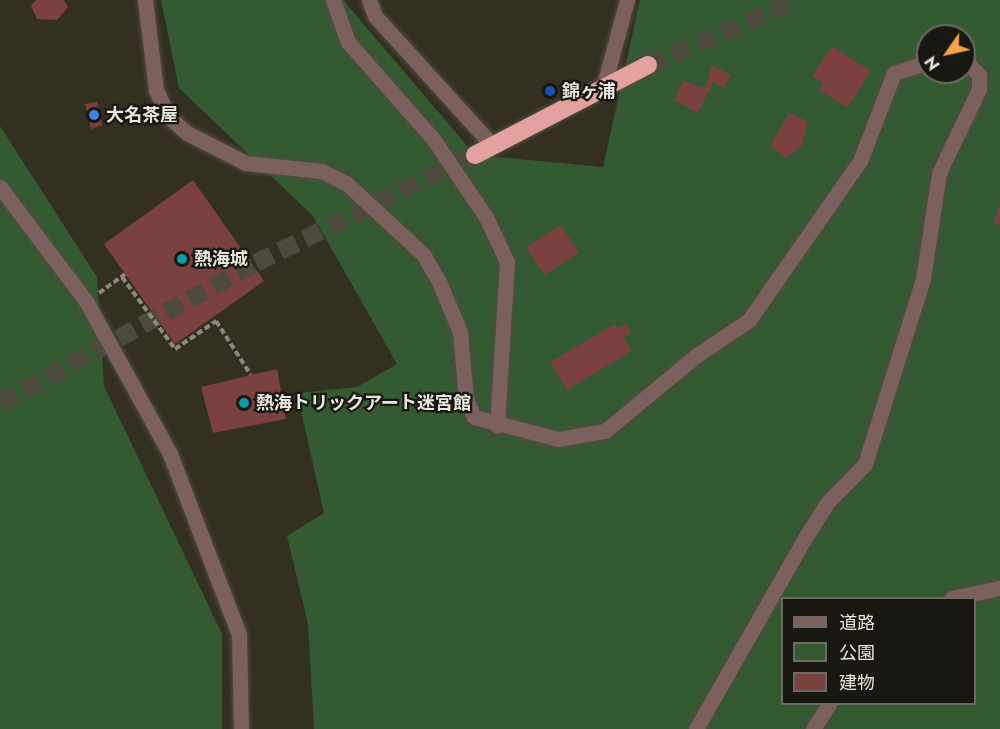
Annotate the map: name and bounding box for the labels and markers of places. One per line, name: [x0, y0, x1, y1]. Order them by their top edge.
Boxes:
place label: 錦ヶ浦: [562, 80, 616, 102]
marker: 錦ヶ浦: [543, 84, 557, 98]
place label: 大名茶屋: [106, 104, 178, 126]
marker: 大名茶屋: [87, 108, 101, 122]
place label: 熱海城: [194, 248, 248, 270]
marker: 熱海城: [175, 252, 189, 266]
place label: 熱海トリックアート迷宮館: [256, 392, 471, 414]
marker: 熱海トリックアート迷宮館: [237, 396, 251, 410]

